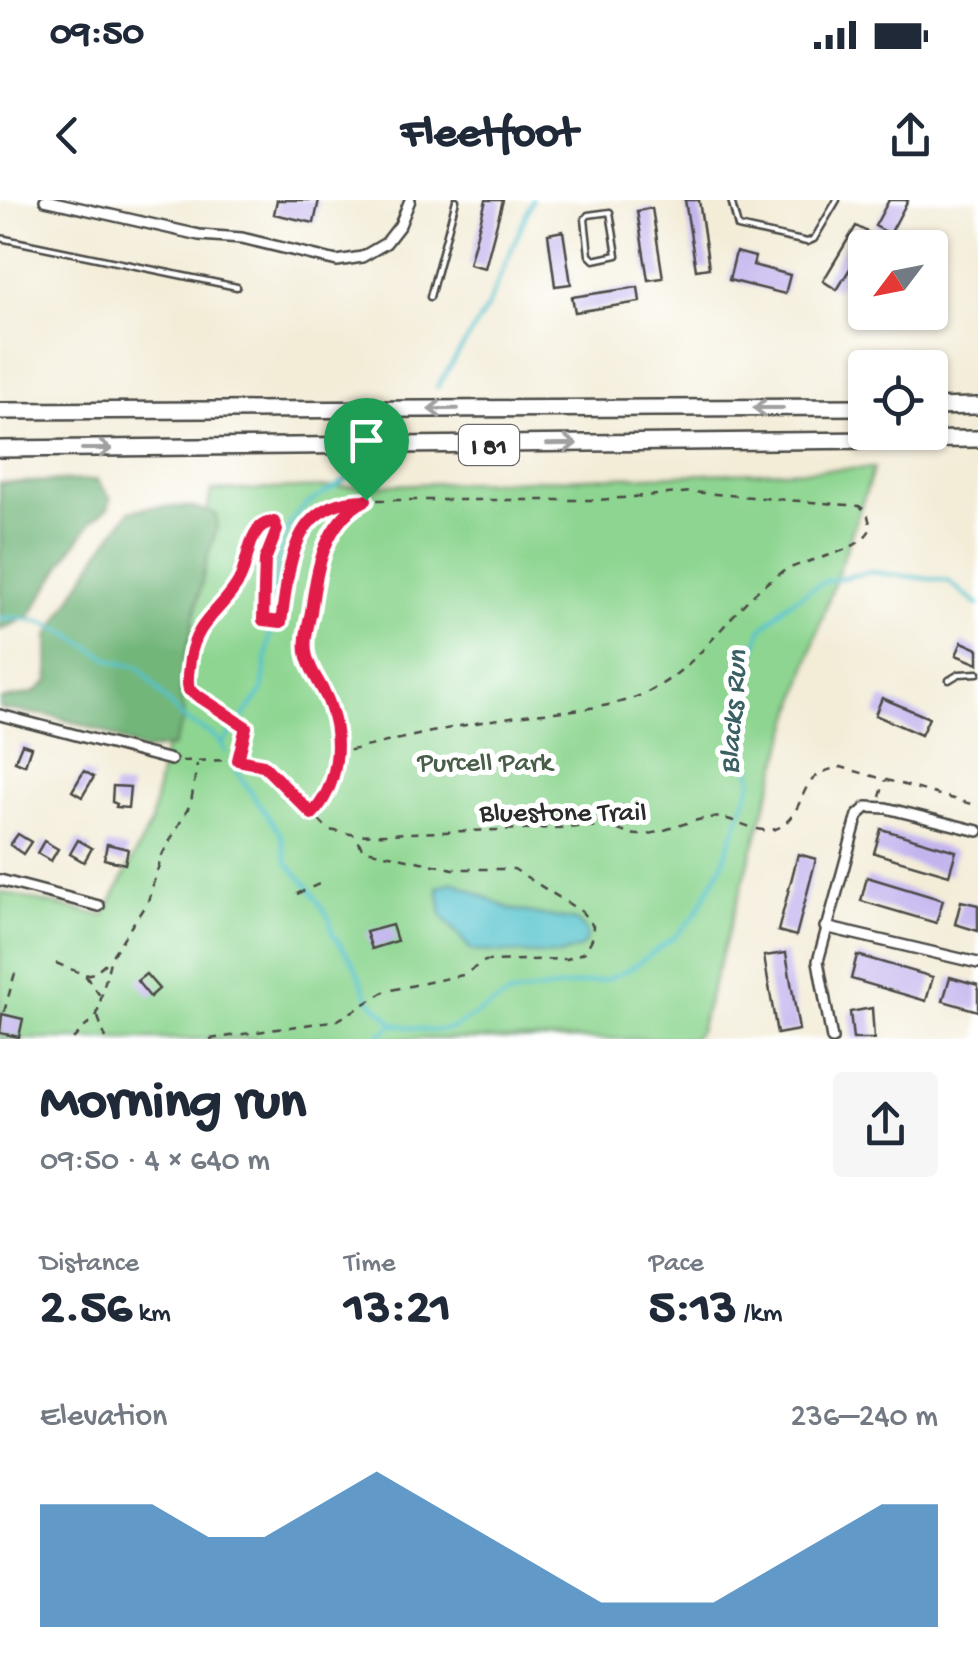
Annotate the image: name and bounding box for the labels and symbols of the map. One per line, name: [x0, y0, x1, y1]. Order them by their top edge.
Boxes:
north arrow: [848, 230, 948, 330]
pin: [324, 398, 409, 501]
one-way arrow: [752, 398, 784, 418]
one-way arrow: [427, 399, 459, 418]
road number: I 81: [459, 425, 519, 465]
one-way arrow: [546, 435, 578, 454]
one-way arrow: [81, 439, 113, 458]
water label: Blacks Run: [714, 648, 757, 776]
park label: Purcell Park: [417, 748, 555, 781]
street label: Bluestone Trail: [478, 798, 647, 831]

